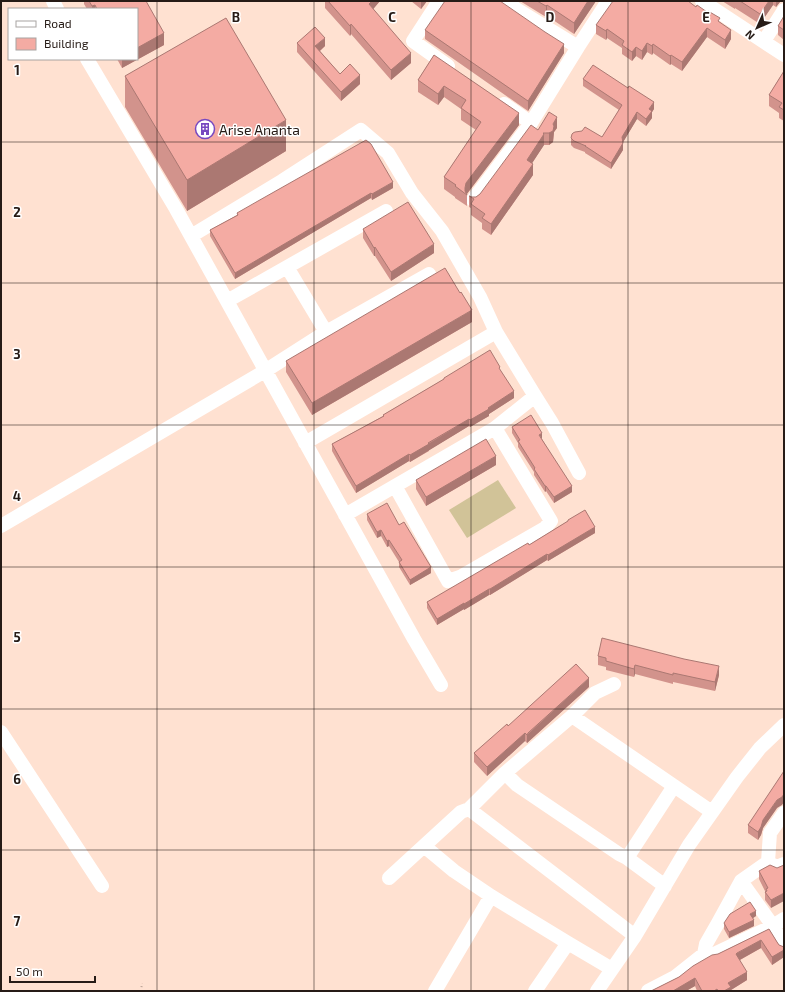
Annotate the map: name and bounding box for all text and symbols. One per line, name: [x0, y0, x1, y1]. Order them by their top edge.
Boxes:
legend: [8, 8, 138, 60]
north arrow: [737, 8, 777, 48]
text: B: [232, 9, 240, 25]
text: C: [388, 9, 396, 25]
text: D: [546, 9, 555, 25]
text: E: [702, 9, 710, 25]
text: Road: [44, 16, 72, 30]
text: N: [742, 28, 757, 43]
text: Building: [44, 36, 89, 50]
text: 1: [14, 62, 20, 78]
building icon: Arise Ananta: [194, 118, 216, 140]
place label: Arise Ananta: [219, 121, 300, 138]
text: 2: [13, 204, 21, 220]
text: 3: [13, 346, 21, 362]
text: 4: [13, 488, 21, 504]
text: 5: [13, 629, 21, 645]
text: 6: [13, 771, 21, 787]
text: 7: [14, 913, 21, 929]
scale bar: [10, 958, 95, 984]
text: 50 m: [16, 964, 43, 978]

